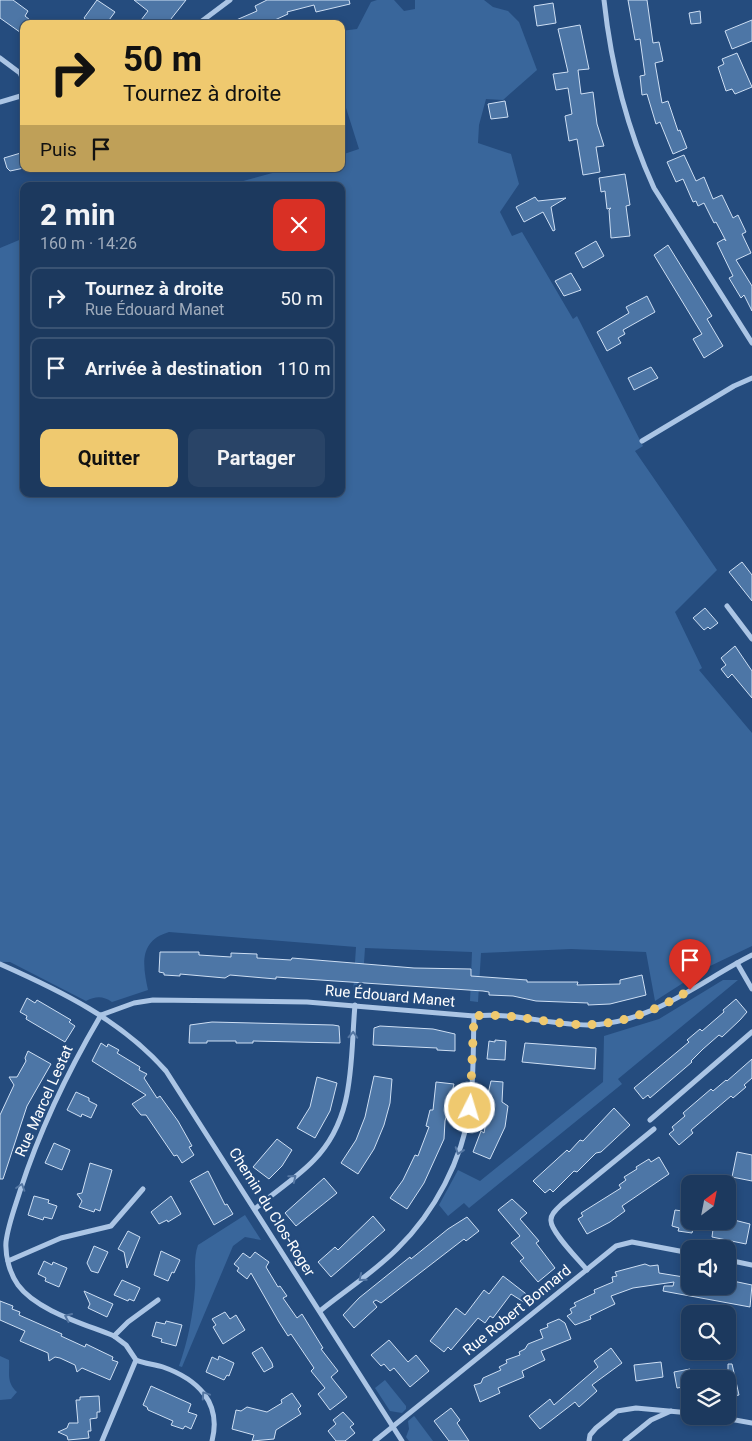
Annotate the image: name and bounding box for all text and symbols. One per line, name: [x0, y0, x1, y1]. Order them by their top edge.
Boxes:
text: 50 m: [123, 39, 202, 80]
icon: right: [40, 40, 105, 105]
text: Tournez à droite: [123, 81, 281, 106]
icon: arrive: [87, 135, 115, 163]
text: Puis: [40, 138, 77, 161]
text: 2 min: [40, 197, 115, 232]
button: close: [273, 199, 325, 251]
text: 160 m · 14:26: [40, 234, 137, 253]
text: Tournez à droite: [85, 277, 224, 300]
icon: right: [42, 284, 70, 312]
text: 50 m: [280, 287, 323, 310]
text: Rue Édouard Manet: [85, 300, 224, 319]
icon: arrive: [42, 354, 70, 382]
text: Arrivée à destination: [85, 357, 262, 380]
text: 110 m: [277, 357, 331, 380]
button: Quitter: [40, 429, 178, 487]
button: Partager: [188, 429, 325, 487]
pin: [669, 939, 711, 990]
icon: arrive: [676, 946, 704, 974]
street label: Rue Édouard Manet: [324, 981, 456, 1011]
one-way arrow: [347, 1031, 358, 1039]
street label: Rue Marcel Lestat: [11, 1042, 77, 1160]
position arrow: [443, 1081, 495, 1133]
street label: Chemin du Clos-Roger: [225, 1144, 319, 1280]
one-way arrow: [455, 1146, 465, 1155]
one-way arrow: [287, 1175, 296, 1183]
north arrow: [681, 1175, 736, 1230]
map controls: [681, 1175, 736, 1425]
one-way arrow: [16, 1183, 26, 1192]
button: sound: [681, 1240, 736, 1295]
street label: Rue Robert Bonnard: [459, 1261, 575, 1359]
one-way arrow: [359, 1273, 368, 1281]
button: search: [681, 1305, 736, 1360]
one-way arrow: [64, 1312, 73, 1323]
button: layers: [681, 1370, 736, 1425]
one-way arrow: [202, 1391, 211, 1401]

